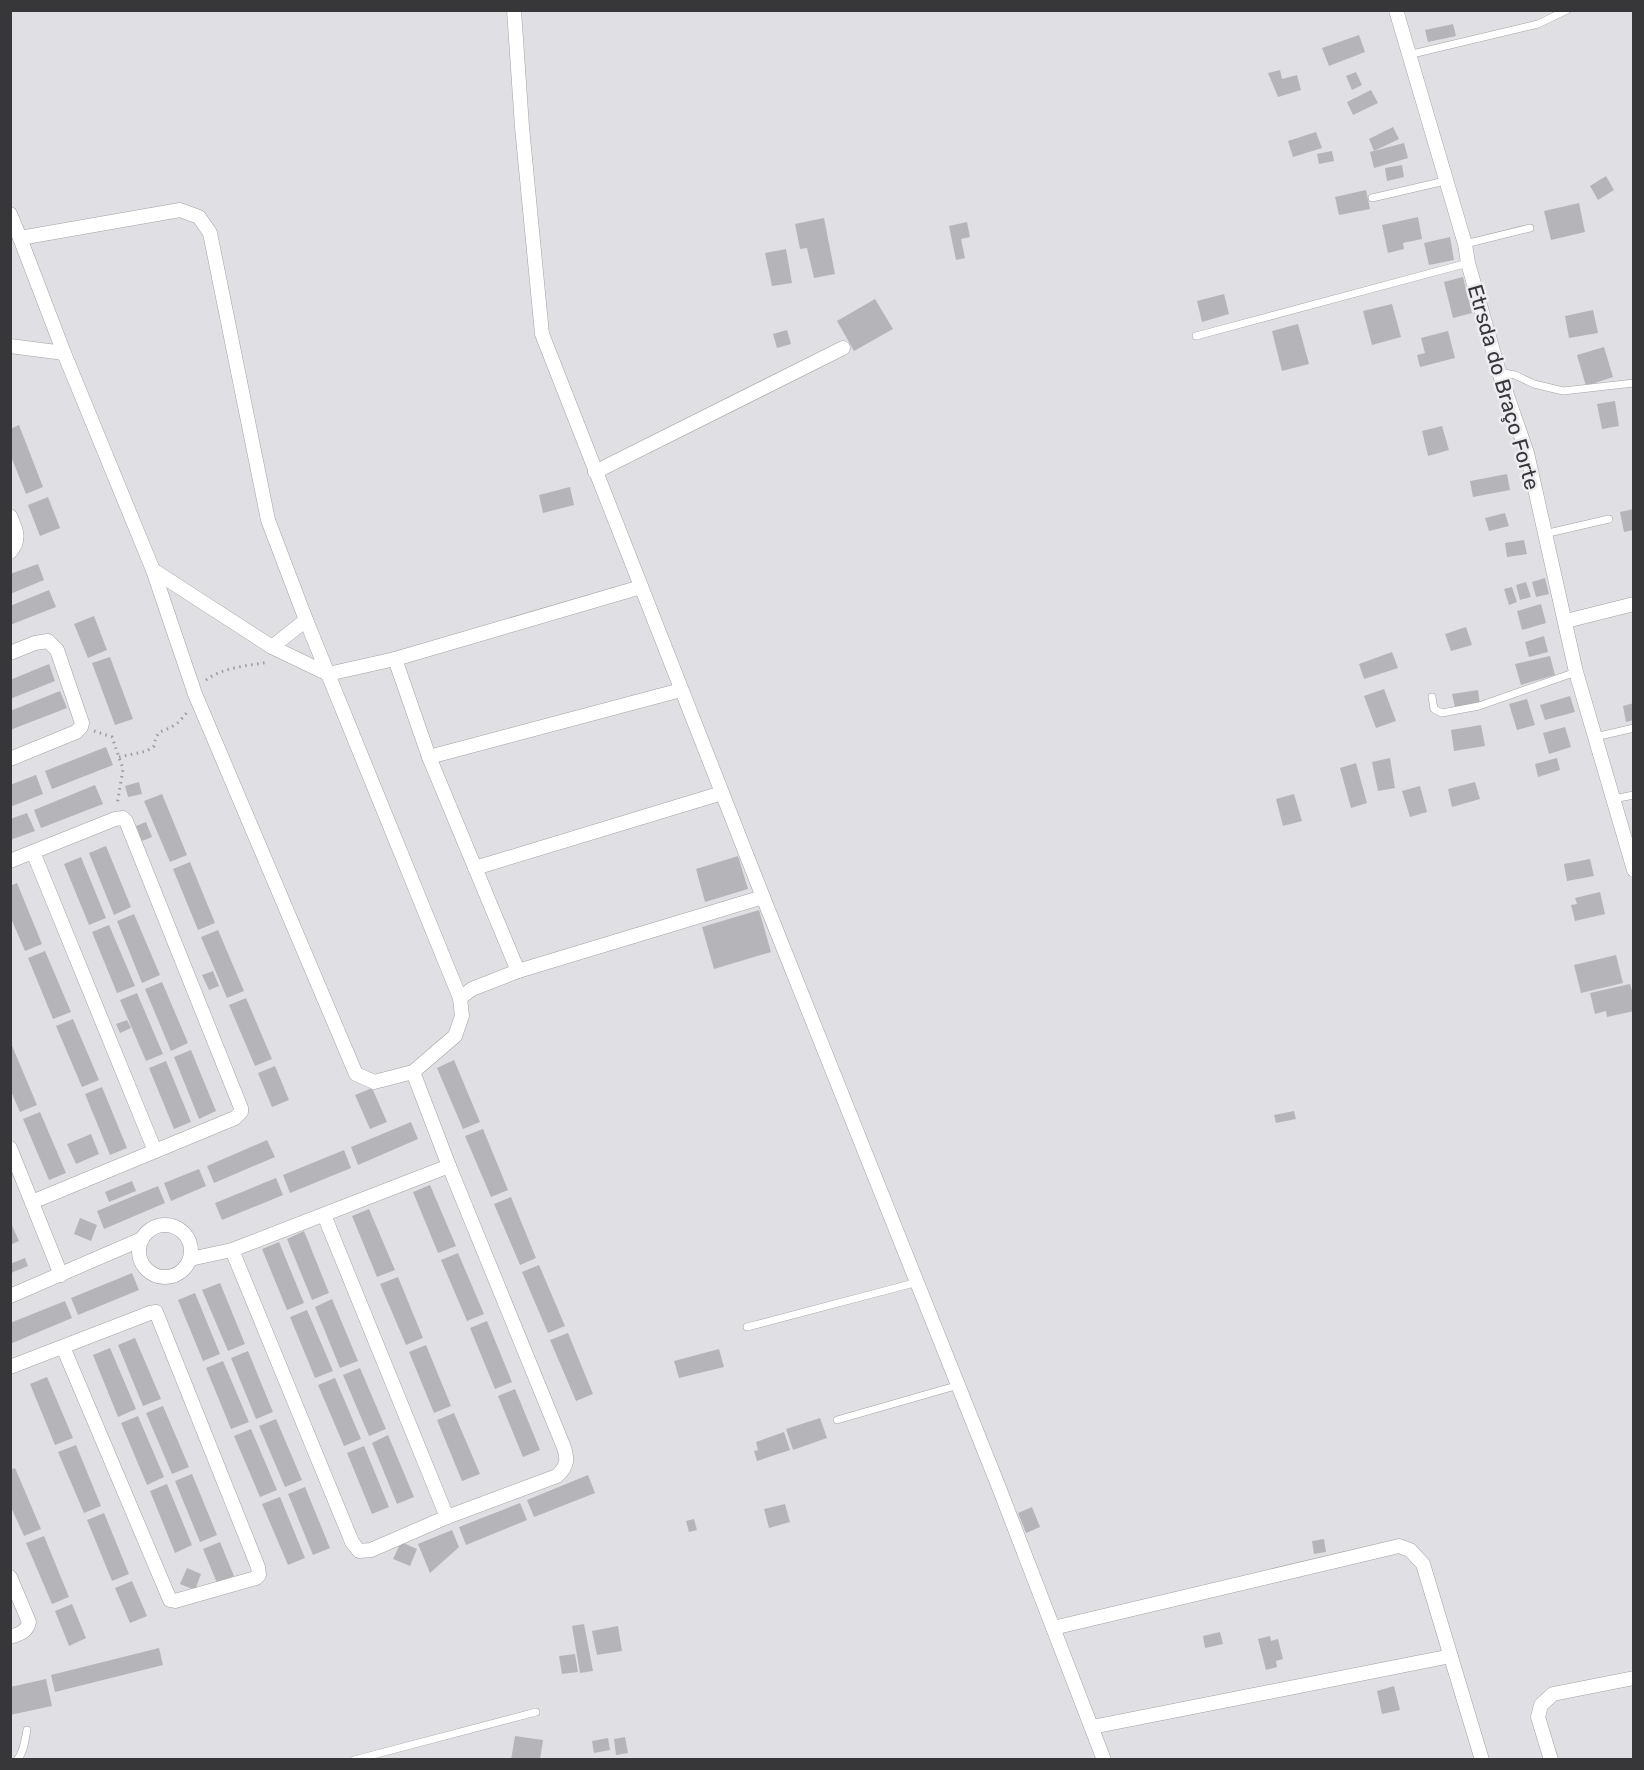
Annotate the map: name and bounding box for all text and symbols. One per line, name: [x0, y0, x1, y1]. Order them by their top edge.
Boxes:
street label: Etrsda do Braço Forte: [1463, 281, 1545, 493]

